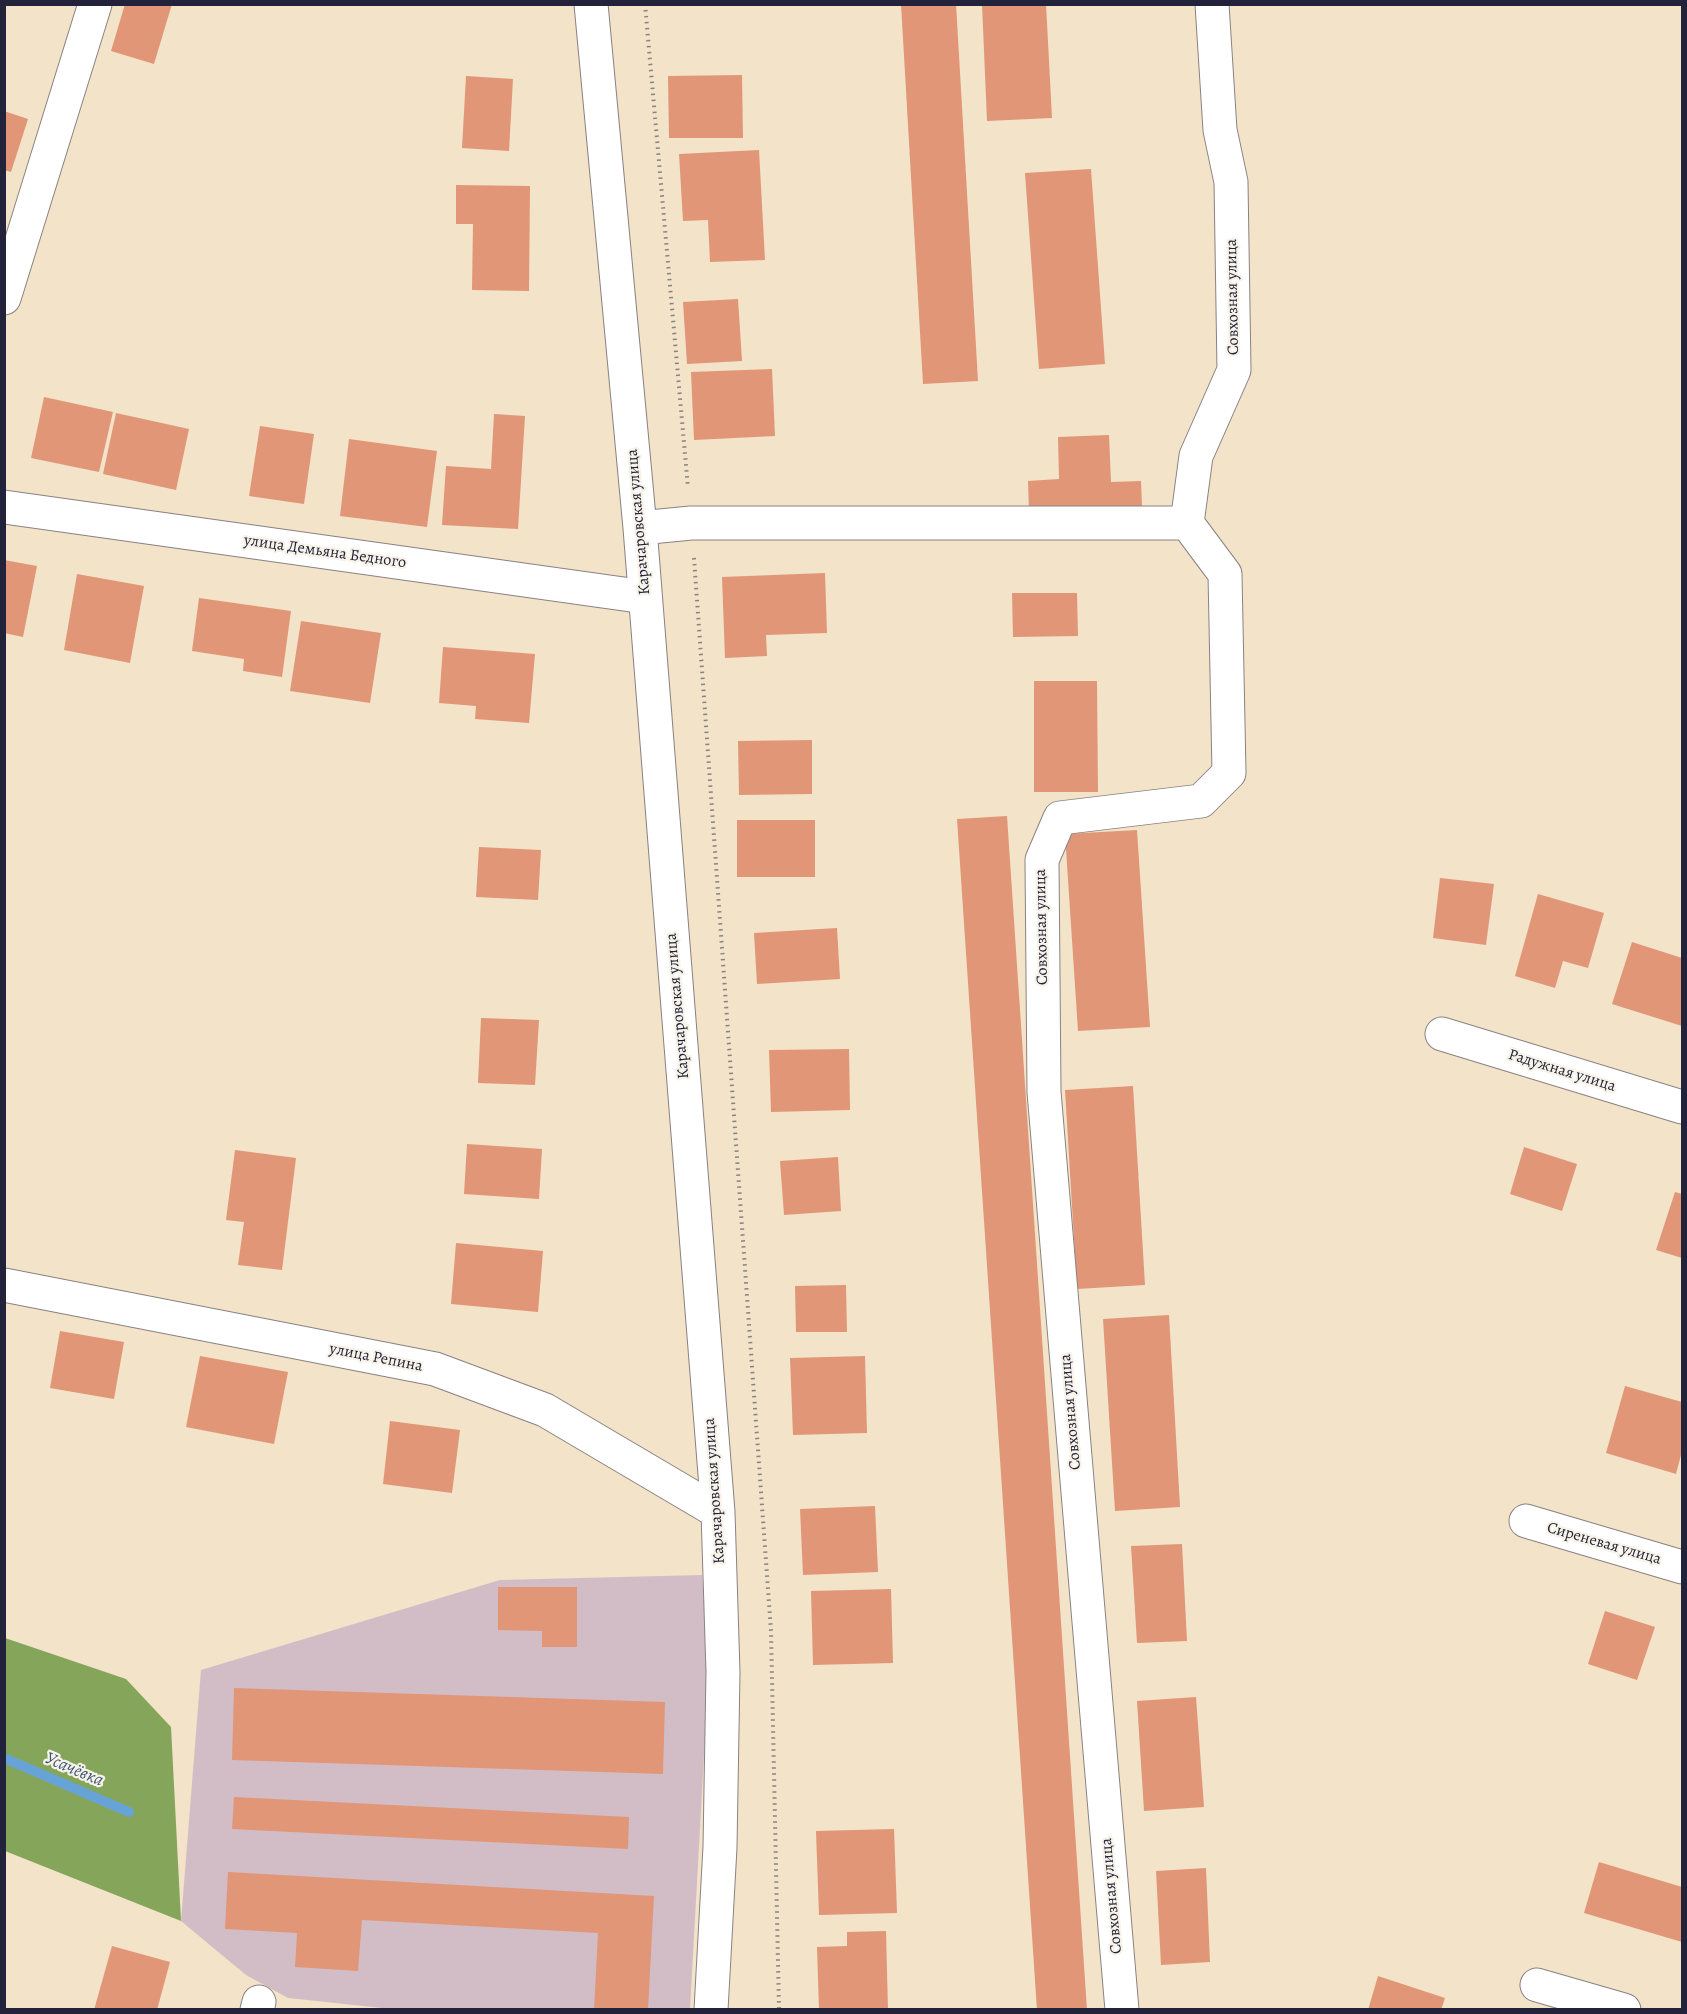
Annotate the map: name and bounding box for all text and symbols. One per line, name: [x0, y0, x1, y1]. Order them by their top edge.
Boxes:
street label: Совхозная улица: [1222, 239, 1244, 355]
street label: Карачаровская улица: [623, 448, 655, 596]
street label: улица Демьяна Бедного: [243, 531, 407, 573]
street label: Совхозная улица: [1031, 869, 1053, 985]
street label: Карачаровская улица: [662, 932, 694, 1080]
street label: Радужная улица: [1506, 1046, 1618, 1096]
street label: улица Репина: [328, 1340, 424, 1376]
street label: Совхозная улица: [1056, 1353, 1086, 1471]
street label: Карачаровская улица: [700, 1417, 730, 1565]
street label: Сиреневая улица: [1545, 1518, 1663, 1570]
water label: Усачёвка: [41, 1748, 107, 1792]
street label: Совхозная улица: [1097, 1837, 1127, 1955]

